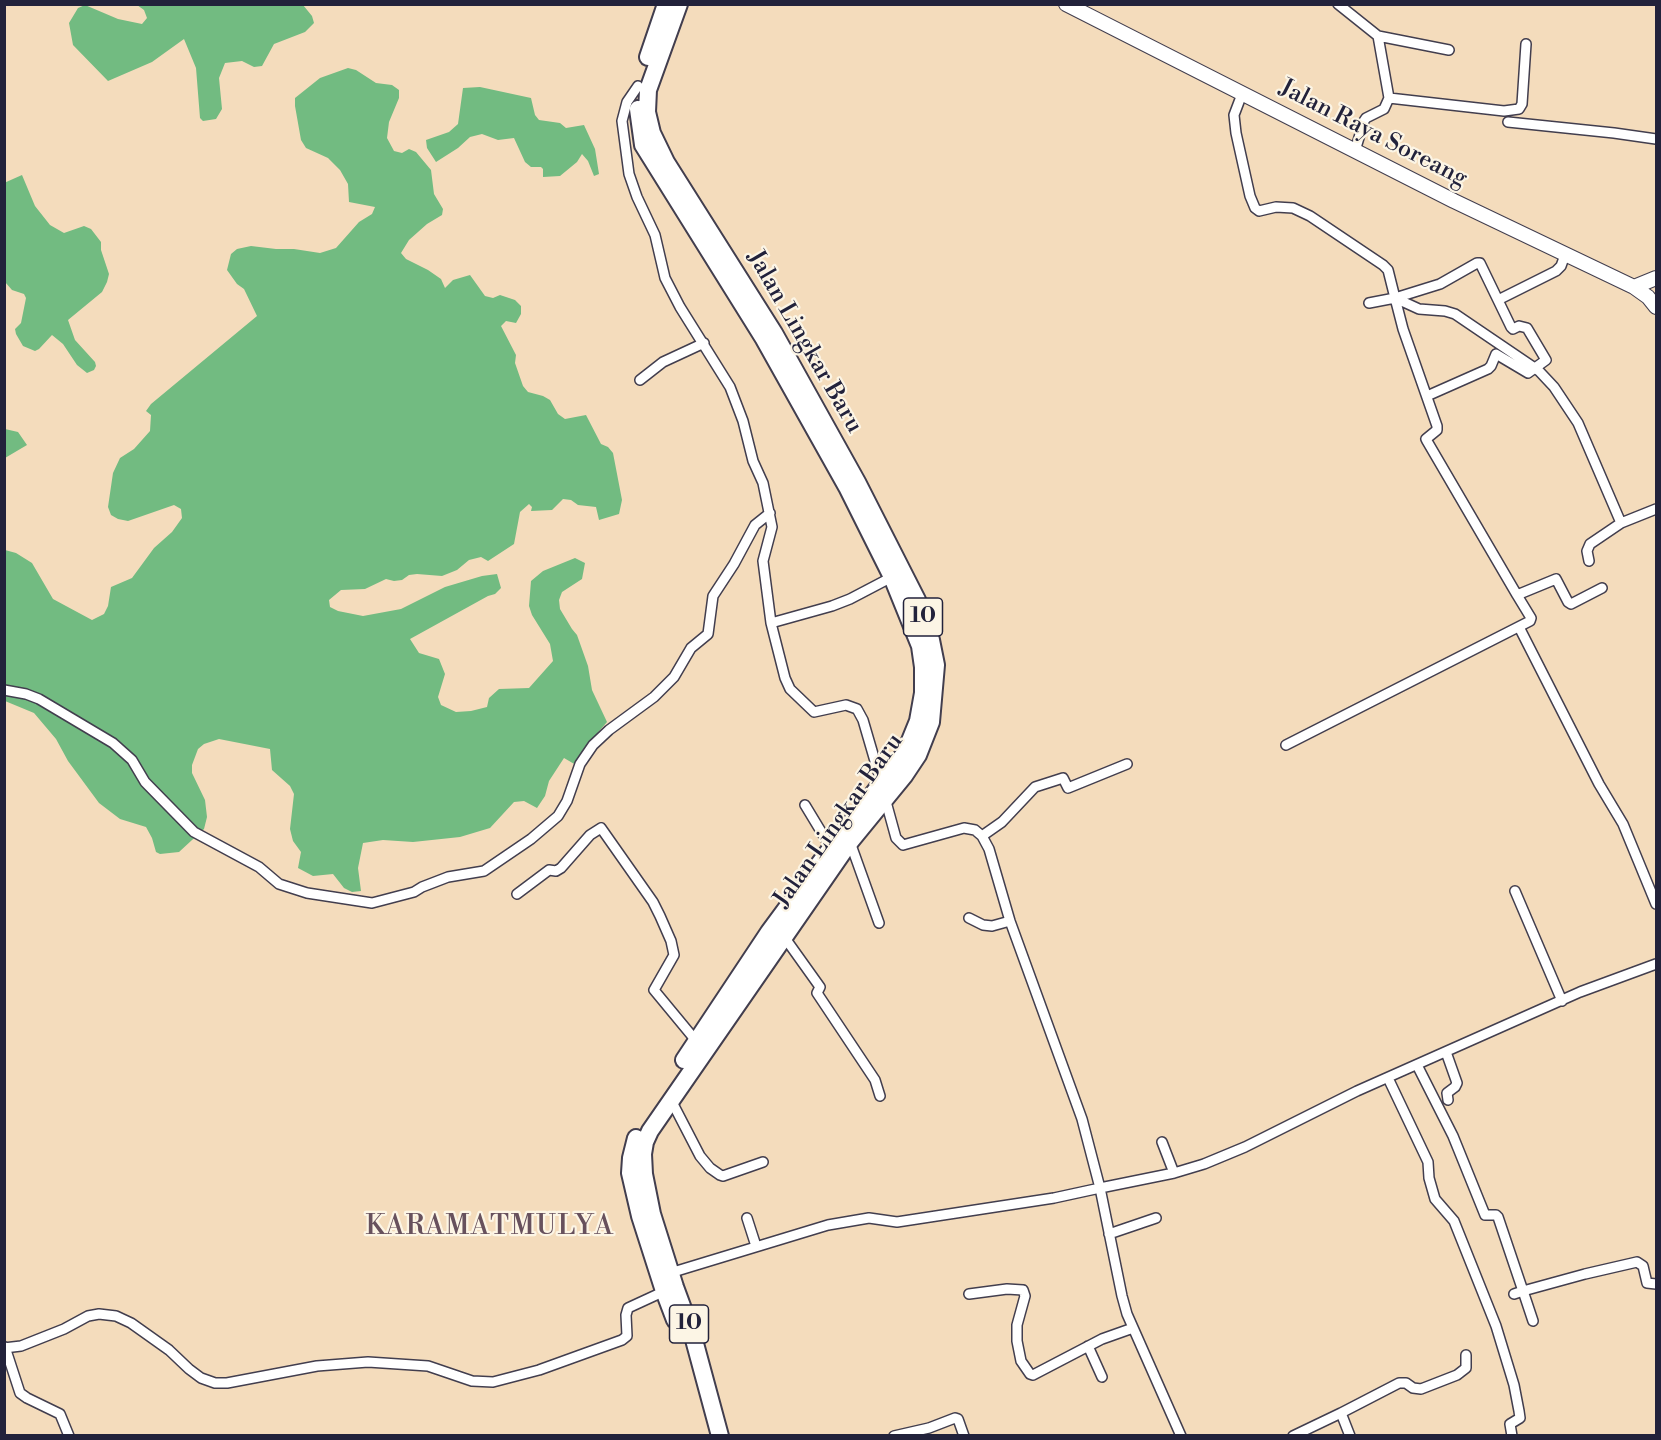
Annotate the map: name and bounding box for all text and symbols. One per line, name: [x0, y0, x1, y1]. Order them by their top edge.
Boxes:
street label: Jalan Raya Soreang: [1274, 74, 1472, 194]
street label: Jalan Lingkar Baru: [740, 246, 868, 438]
road number: 10: [904, 598, 942, 636]
street label: Jalan Lingkar Baru: [768, 728, 910, 914]
district label: KARAMATMULYA: [366, 1212, 614, 1244]
road number: 10: [670, 1305, 708, 1343]

